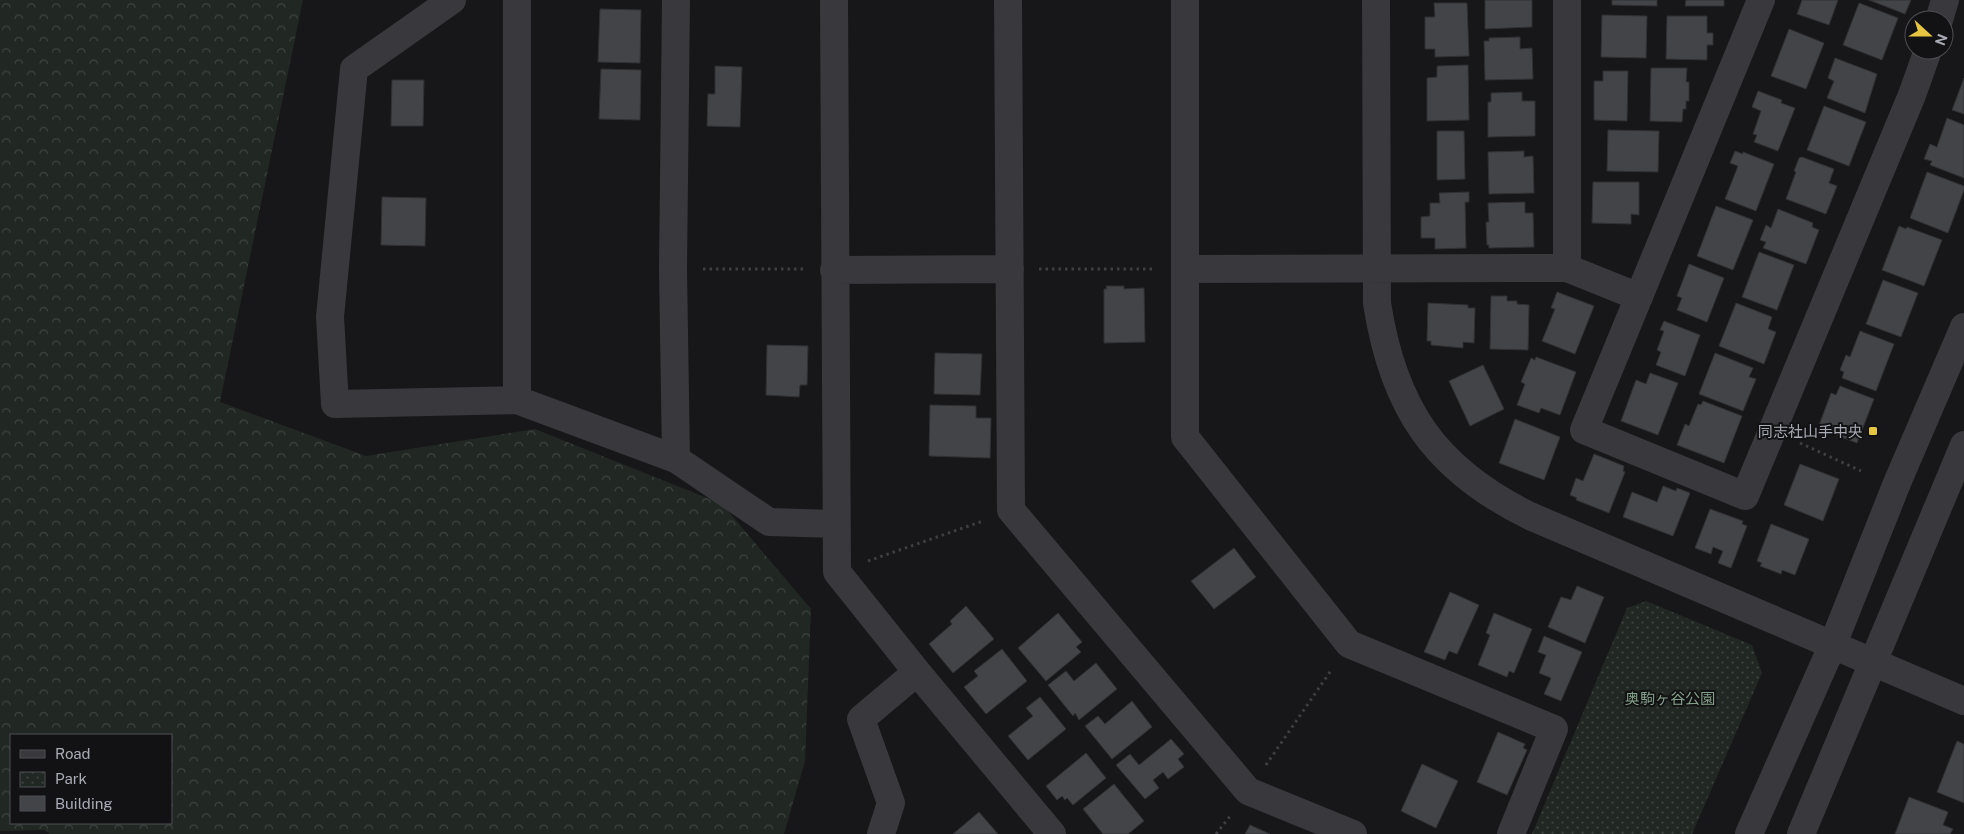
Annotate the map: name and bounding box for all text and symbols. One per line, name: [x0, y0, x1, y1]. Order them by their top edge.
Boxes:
north arrow: [1904, 10, 1954, 60]
text: N: [1932, 32, 1951, 48]
place label: 同志社山手中央: [1758, 423, 1863, 440]
marker: 同志社山手中央: [1867, 425, 1879, 437]
park label: 奥駒ヶ谷公園: [1625, 690, 1715, 707]
legend: [10, 734, 172, 824]
text: Road: [55, 745, 91, 762]
text: Park: [55, 770, 87, 787]
text: Building: [55, 795, 113, 812]

